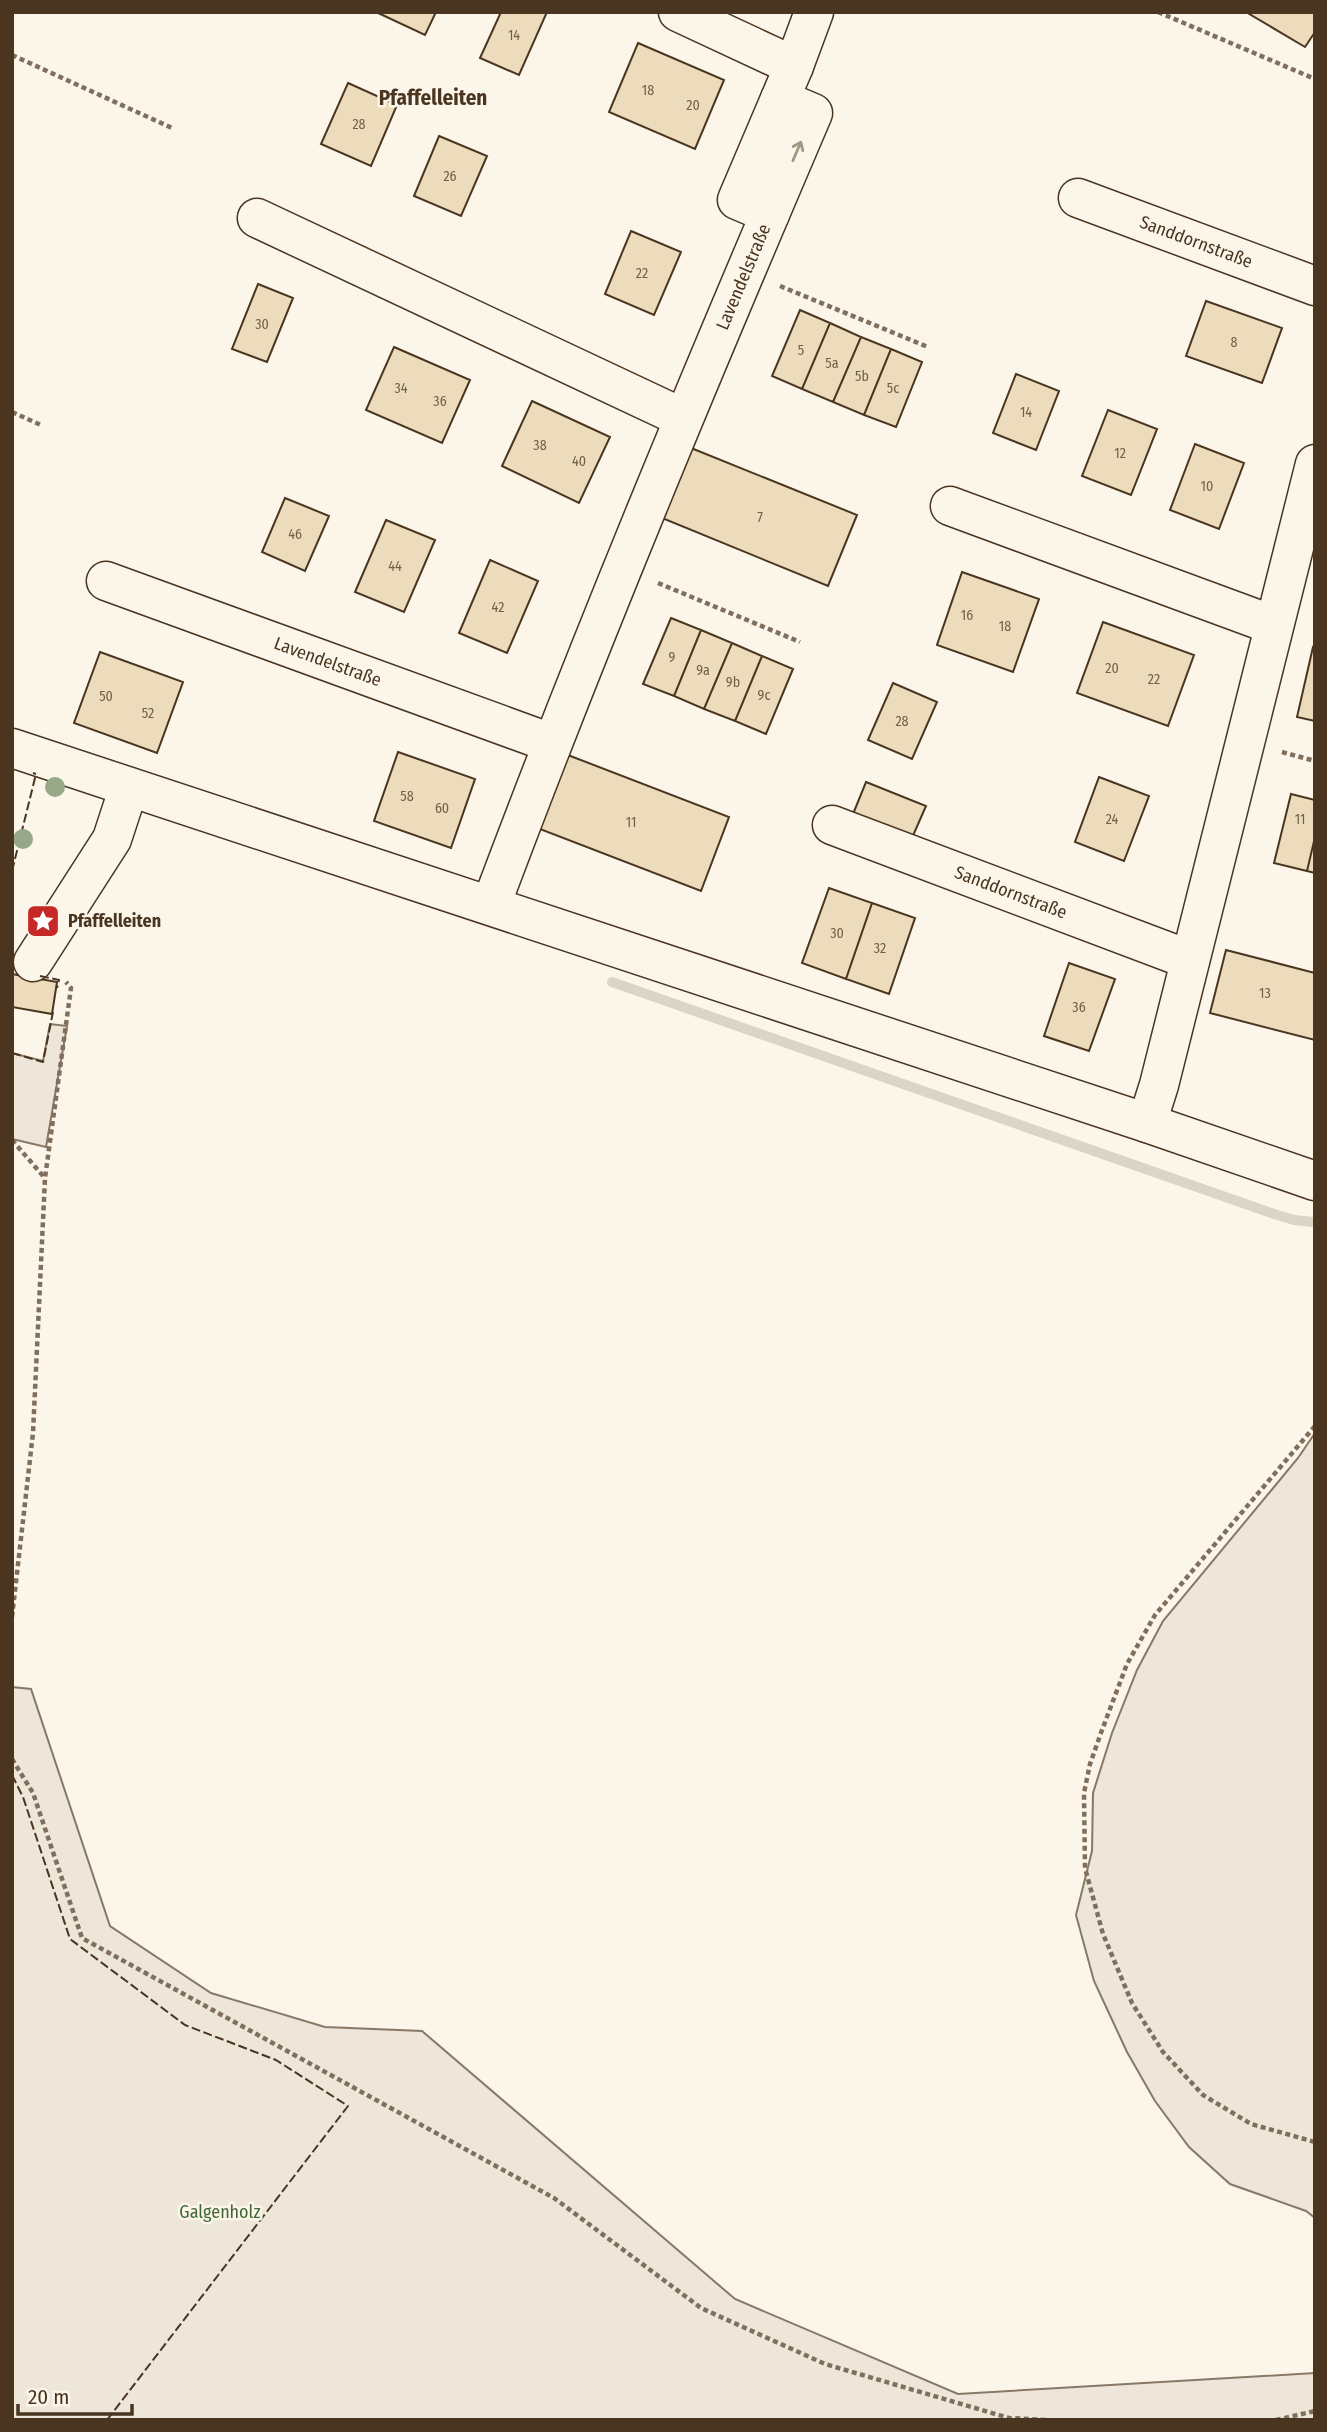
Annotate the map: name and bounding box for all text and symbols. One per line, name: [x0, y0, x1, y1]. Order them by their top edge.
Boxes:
house number: 14: [508, 27, 520, 44]
house number: 18: [642, 82, 654, 99]
district label: Pfaffelleiten: [379, 85, 487, 111]
house number: 20: [686, 97, 700, 114]
house number: 28: [352, 116, 366, 133]
one-way arrow: [791, 141, 804, 163]
house number: 26: [443, 168, 457, 185]
street label: Sanddornstraße: [1137, 211, 1256, 273]
street label: Lavendelstraße: [711, 221, 776, 333]
house number: 22: [636, 265, 648, 282]
house number: 30: [255, 316, 269, 333]
house number: 8: [1231, 334, 1238, 351]
house number: 5: [798, 342, 804, 359]
house number: 5a: [825, 355, 839, 372]
house number: 5b: [855, 368, 869, 385]
house number: 34: [394, 380, 408, 397]
house number: 5c: [887, 380, 899, 397]
house number: 36: [433, 393, 447, 410]
house number: 14: [1020, 404, 1032, 421]
house number: 38: [533, 437, 547, 454]
house number: 12: [1114, 445, 1126, 462]
house number: 40: [572, 453, 586, 470]
house number: 10: [1201, 478, 1213, 495]
house number: 7: [757, 509, 763, 526]
house number: 46: [288, 526, 302, 543]
house number: 44: [388, 558, 402, 575]
house number: 42: [492, 599, 504, 616]
house number: 16: [961, 607, 973, 624]
house number: 18: [999, 618, 1011, 635]
street label: Lavendelstraße: [271, 632, 385, 691]
house number: 9: [669, 649, 676, 666]
house number: 20: [1105, 660, 1119, 677]
house number: 9a: [696, 662, 710, 679]
house number: 22: [1148, 671, 1160, 688]
house number: 9b: [726, 674, 740, 691]
house number: 9c: [758, 687, 770, 704]
house number: 50: [99, 688, 113, 705]
house number: 52: [142, 705, 154, 722]
house number: 28: [895, 713, 909, 730]
house number: 58: [400, 788, 414, 805]
house number: 60: [435, 800, 449, 817]
house number: 24: [1106, 811, 1119, 828]
house number: 11: [1295, 811, 1305, 828]
house number: 11: [626, 814, 636, 831]
street label: Sanddornstraße: [951, 861, 1070, 924]
place icon: Pfaffelleiten: [24, 902, 62, 940]
place label: Pfaffelleiten: [68, 910, 161, 932]
house number: 30: [830, 925, 844, 942]
house number: 32: [874, 940, 886, 957]
house number: 13: [1259, 985, 1271, 1002]
house number: 36: [1072, 999, 1086, 1016]
park label: Galgenholz: [179, 2201, 261, 2223]
scale bar: [18, 2372, 131, 2416]
text: 20 m: [28, 2384, 69, 2410]

